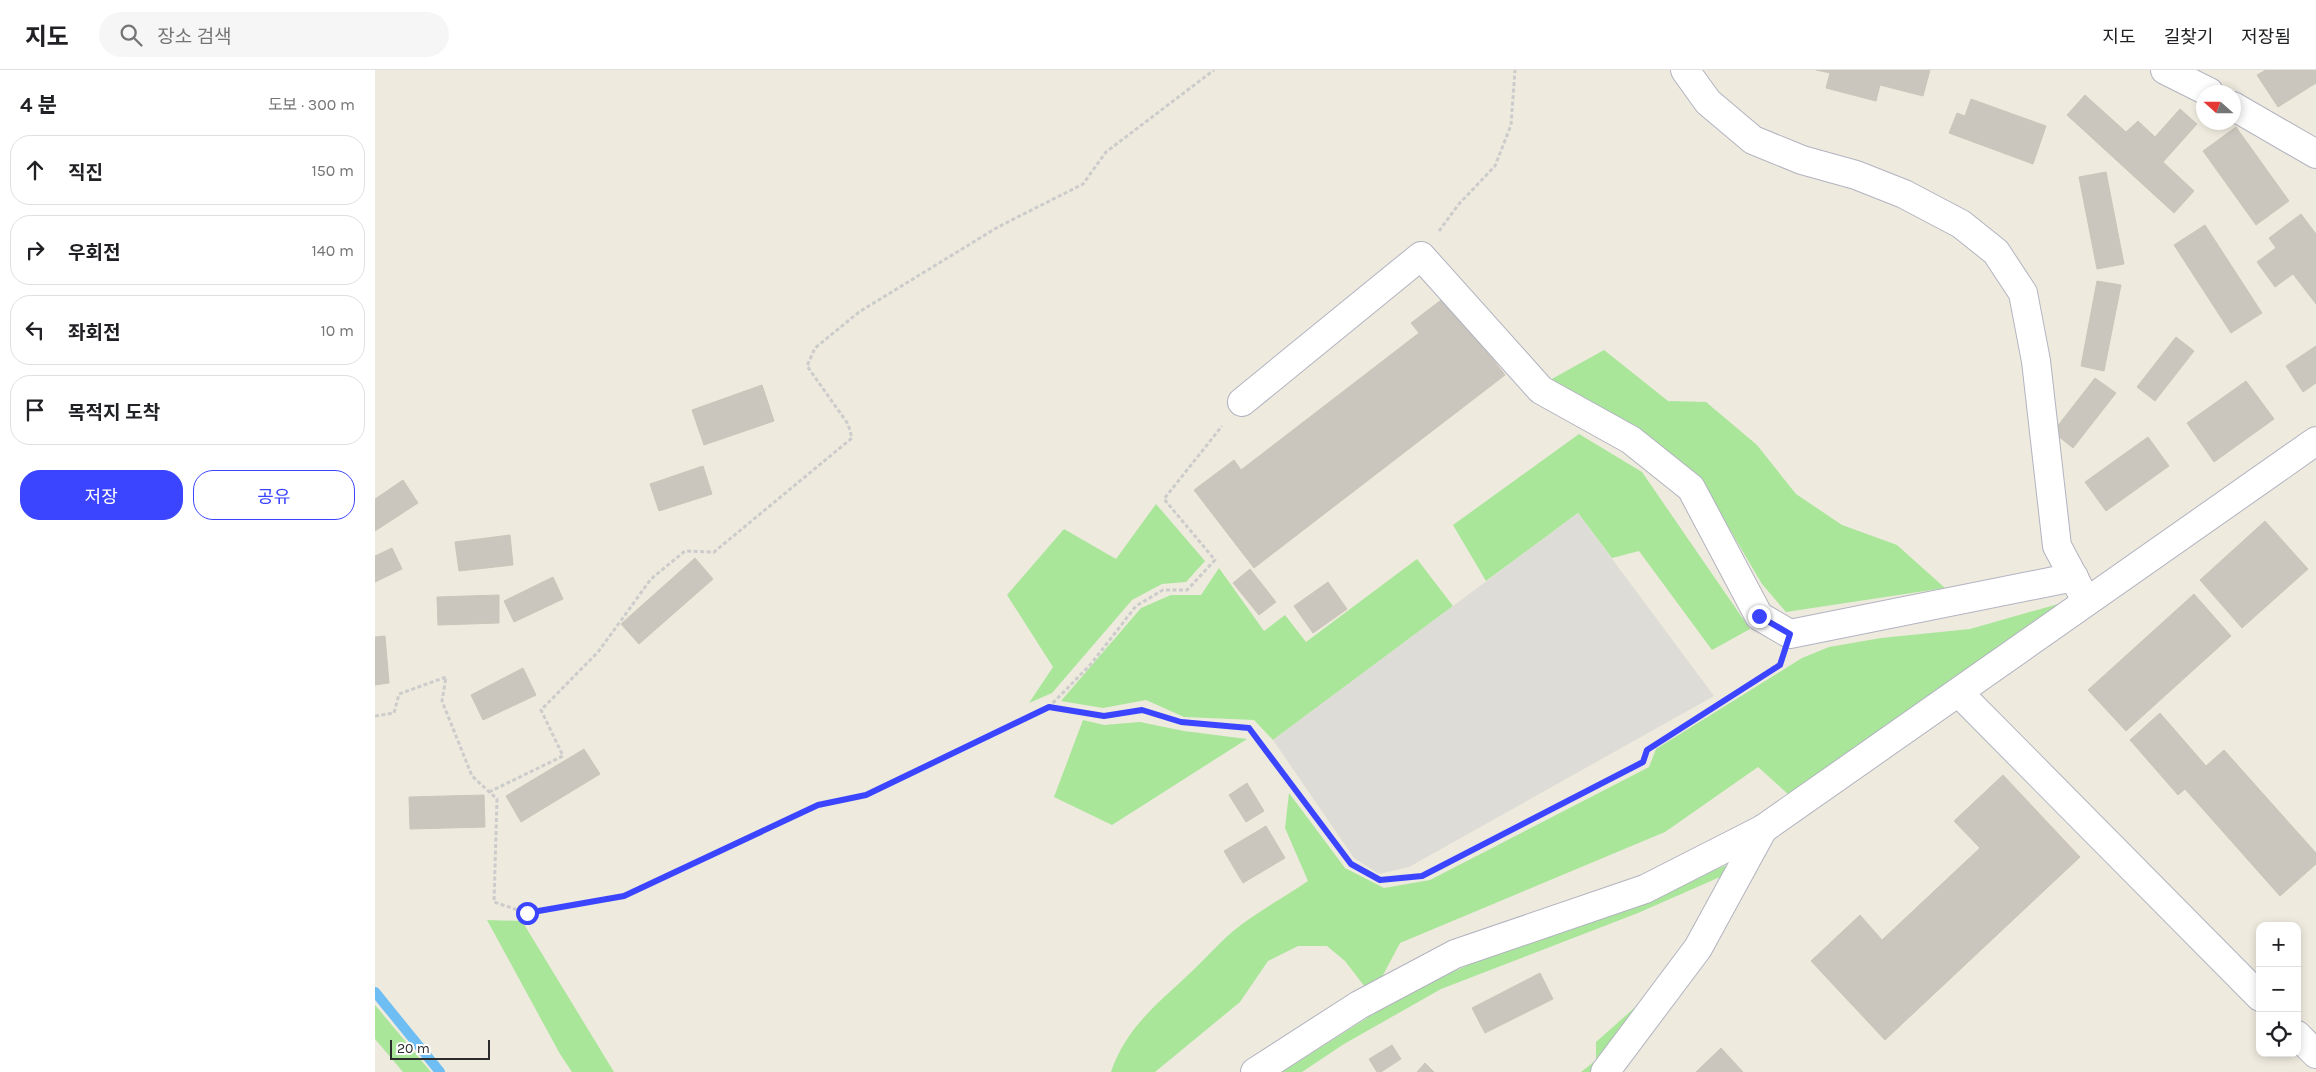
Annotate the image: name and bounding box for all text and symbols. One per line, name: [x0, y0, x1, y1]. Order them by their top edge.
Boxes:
search box: [99, 12, 449, 57]
icon: search: [117, 21, 145, 49]
text: 지도: [25, 23, 69, 51]
text: 장소 검색: [157, 26, 232, 48]
text: 지도: [2103, 26, 2136, 48]
text: 길찾기: [2164, 26, 2213, 48]
text: 저장됨: [2241, 26, 2291, 48]
north arrow: [2196, 85, 2241, 130]
text: 4 분: [20, 93, 57, 117]
text: 도보 · 300 m: [268, 95, 355, 114]
icon: ahead: [21, 156, 49, 184]
text: 150 m: [311, 161, 354, 180]
text: 직진: [68, 162, 103, 184]
icon: right: [21, 236, 49, 264]
text: 140 m: [312, 241, 354, 260]
text: 우회전: [68, 242, 120, 264]
icon: left: [21, 316, 49, 344]
text: 10 m: [320, 321, 354, 340]
text: 좌회전: [68, 322, 120, 344]
icon: arrive: [21, 396, 49, 424]
text: 목적지 도착: [68, 402, 160, 424]
button: 저장: [20, 470, 183, 520]
button: 공유: [193, 470, 355, 520]
route end: [1748, 605, 1771, 628]
route start: [516, 902, 539, 925]
map controls: [2256, 922, 2301, 1057]
button: +: [2256, 922, 2301, 967]
button: −: [2256, 967, 2301, 1012]
button: locate: [2256, 1012, 2301, 1057]
scale bar: [390, 1037, 490, 1060]
text: 20 m: [397, 1040, 430, 1057]

